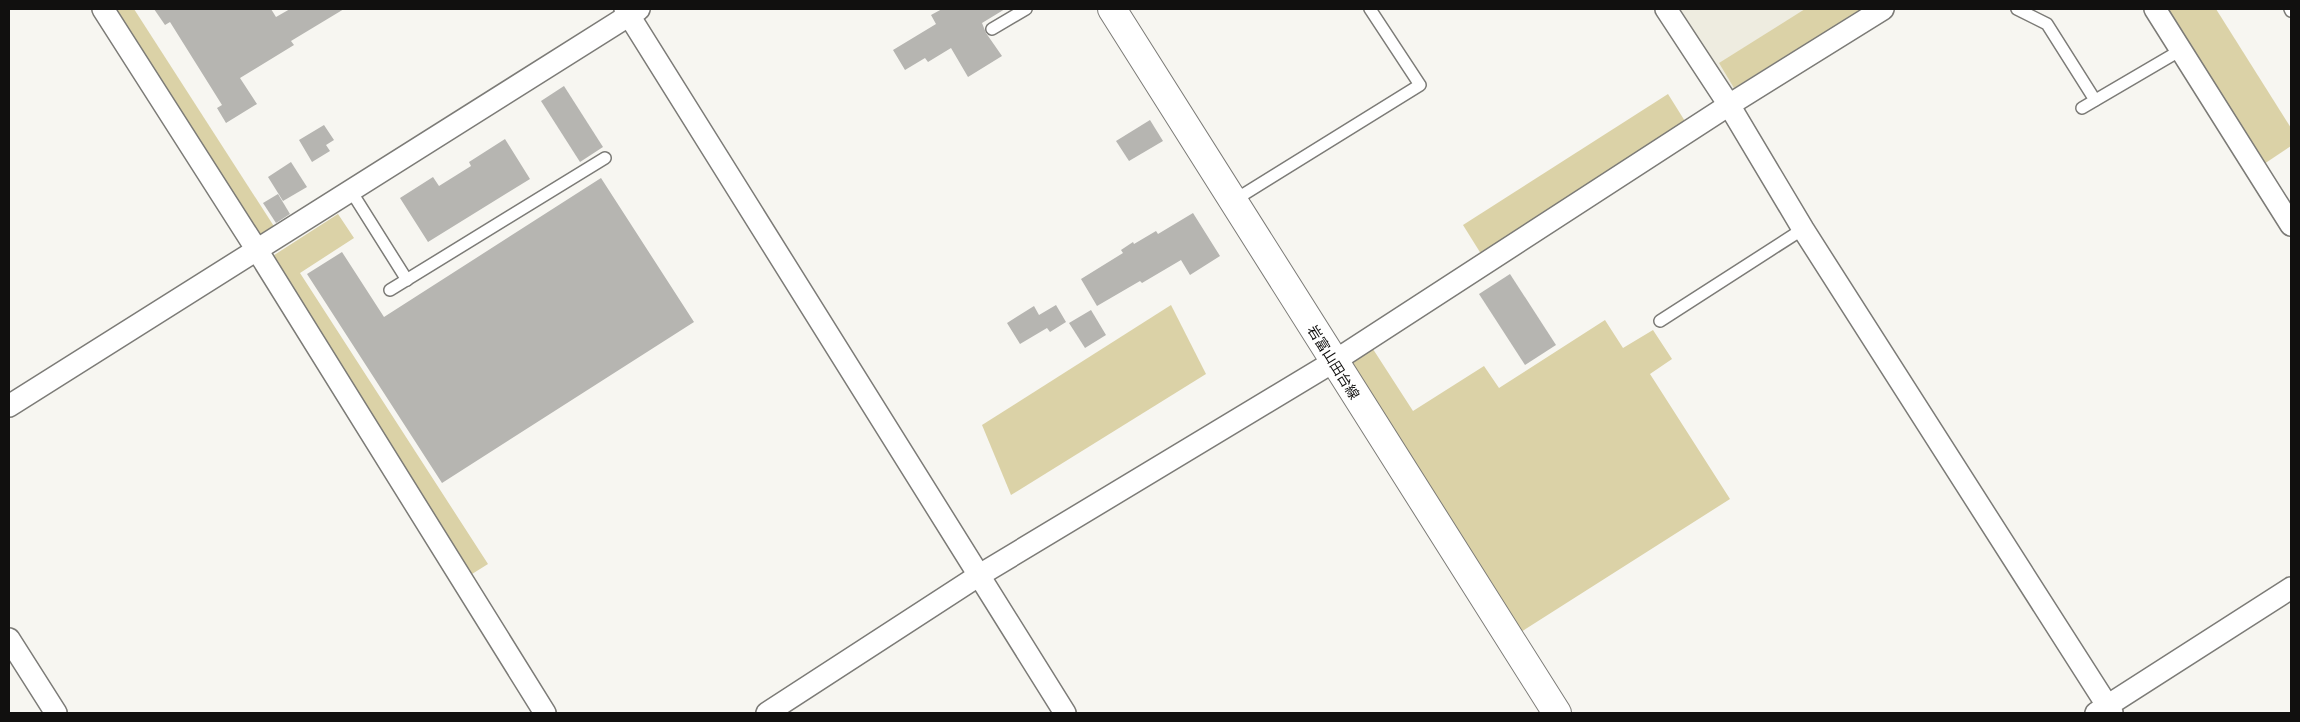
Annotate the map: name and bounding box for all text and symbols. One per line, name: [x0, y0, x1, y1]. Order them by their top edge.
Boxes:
street label: 岩富山田台線: [1303, 321, 1365, 403]

